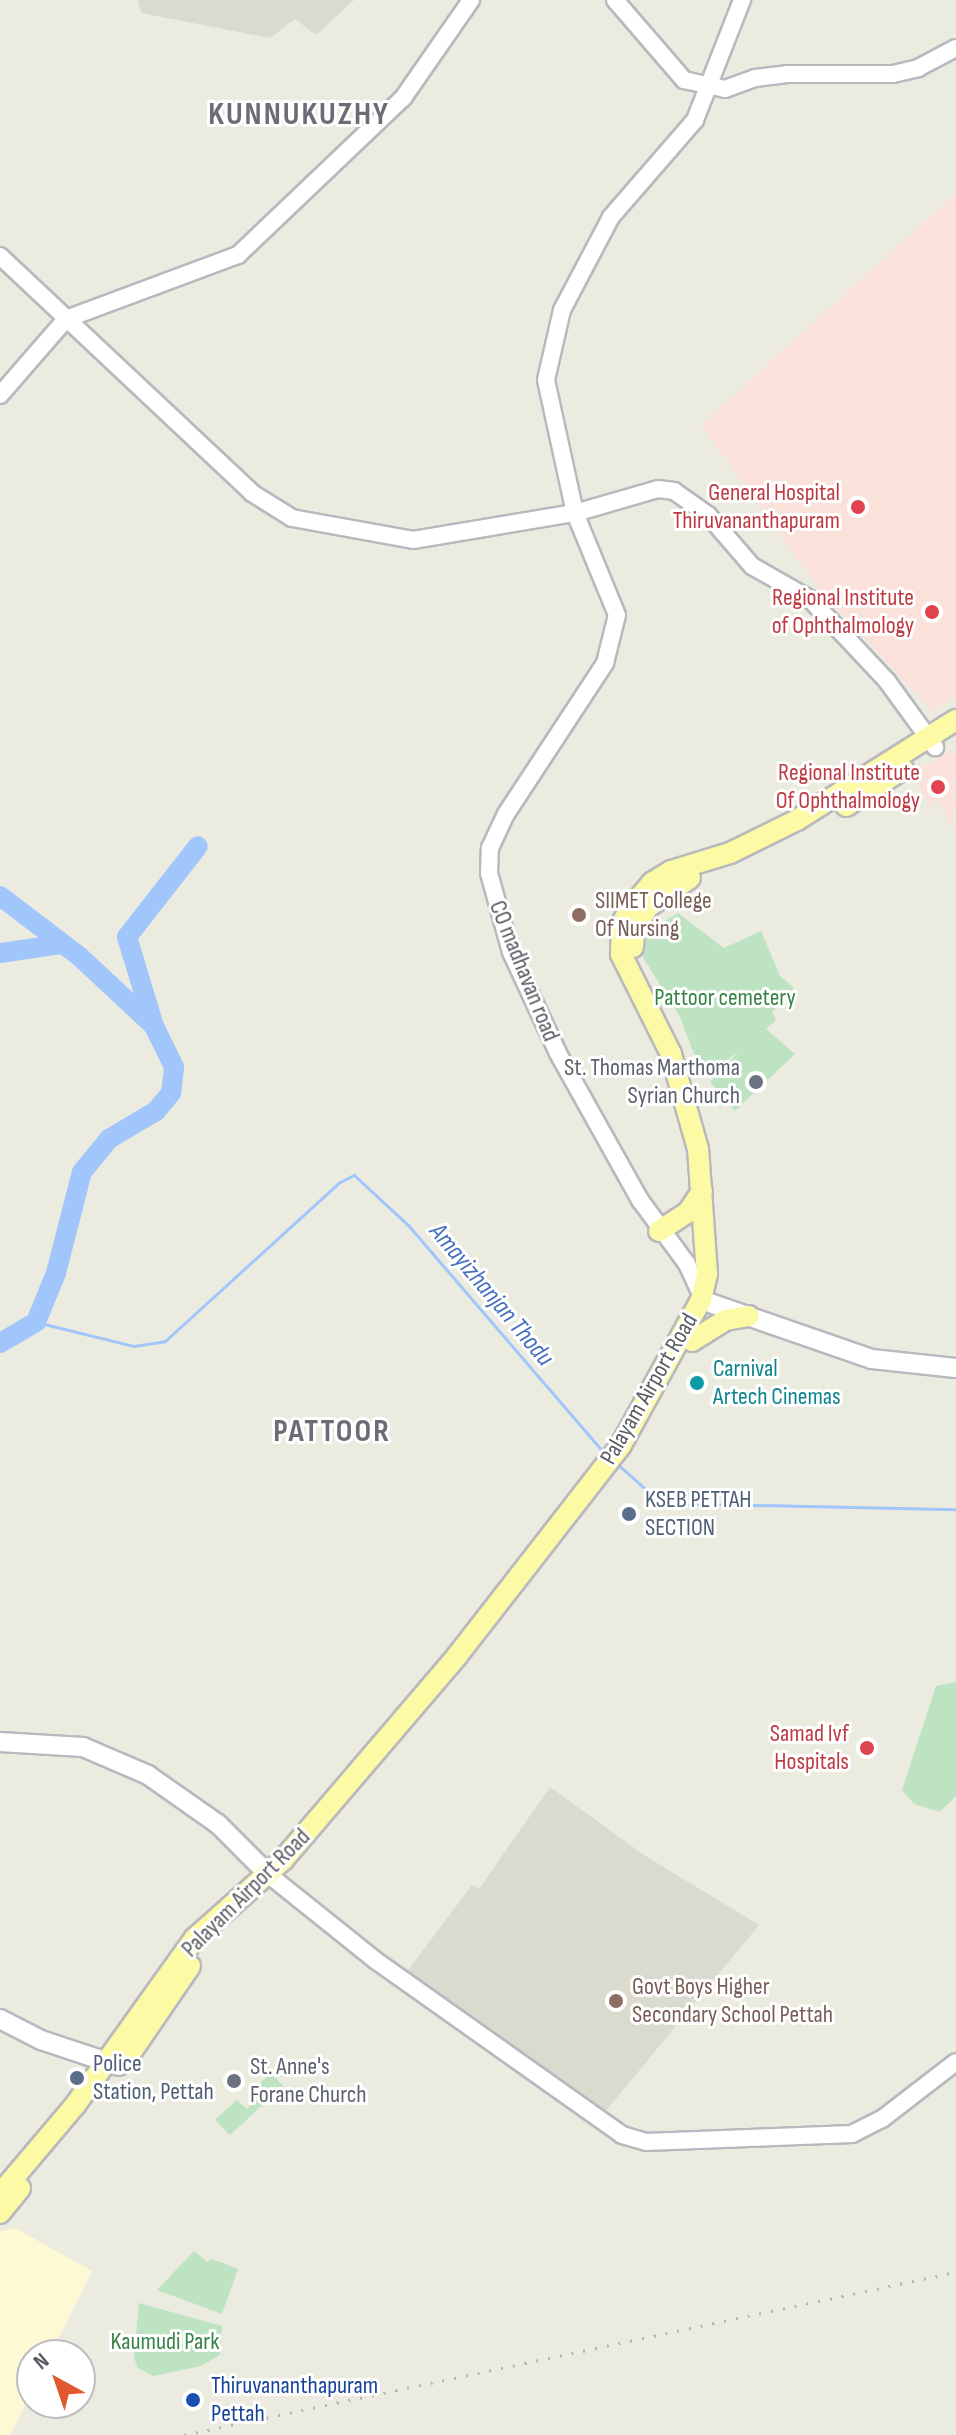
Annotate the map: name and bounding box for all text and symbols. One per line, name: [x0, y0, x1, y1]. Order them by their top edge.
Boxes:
district label: KUNNUKUZHY: [208, 96, 390, 134]
place label: General Hospital Thiruvananthapuram: [673, 479, 840, 535]
marker: General Hospital Thiruvananthapuram: [847, 496, 869, 518]
place label: Regional Institute of Ophthalmology: [772, 584, 914, 640]
marker: Regional Institute of Ophthalmology: [921, 601, 943, 623]
place label: Regional Institute Of Ophthalmology: [776, 759, 920, 815]
marker: Regional Institute Of Ophthalmology: [927, 776, 949, 798]
place label: SIIMET College Of Nursing: [595, 887, 712, 943]
street label: CO madhavan road: [483, 896, 565, 1046]
marker: SIIMET College Of Nursing: [570, 906, 588, 924]
park label: Pattoor cemetery: [654, 984, 796, 1012]
place label: St. Thomas Marthoma Syrian Church: [564, 1054, 740, 1110]
marker: St. Thomas Marthoma Syrian Church: [747, 1073, 765, 1091]
water label: Amayizhanjan Thodu: [422, 1217, 560, 1373]
street label: Palayam Airport Road: [594, 1308, 704, 1470]
place label: Carnival Artech Cinemas: [713, 1355, 841, 1411]
marker: Carnival Artech Cinemas: [688, 1374, 706, 1392]
district label: PATTOOR: [273, 1413, 391, 1451]
place label: KSEB PETTAH SECTION: [645, 1486, 752, 1542]
marker: KSEB PETTAH SECTION: [620, 1505, 638, 1523]
place label: Samad Ivf Hospitals: [770, 1720, 849, 1776]
marker: Samad Ivf Hospitals: [856, 1737, 878, 1759]
street label: Palayam Airport Road: [176, 1823, 316, 1963]
place label: Govt Boys Higher Secondary School Pettah: [632, 1973, 833, 2029]
marker: Govt Boys Higher Secondary School Pettah: [607, 1992, 625, 2010]
place label: Police Station, Pettah: [93, 2050, 214, 2106]
place label: St. Anne's Forane Church: [250, 2053, 367, 2109]
marker: Police Station, Pettah: [68, 2069, 86, 2087]
marker: St. Anne's Forane Church: [225, 2072, 243, 2090]
park label: Kaumudi Park: [111, 2328, 219, 2356]
north arrow: [16, 2339, 96, 2419]
text: N: [28, 2348, 55, 2376]
place label: Thiruvananthapuram Pettah: [211, 2372, 378, 2428]
marker: Thiruvananthapuram Pettah: [182, 2389, 204, 2411]

